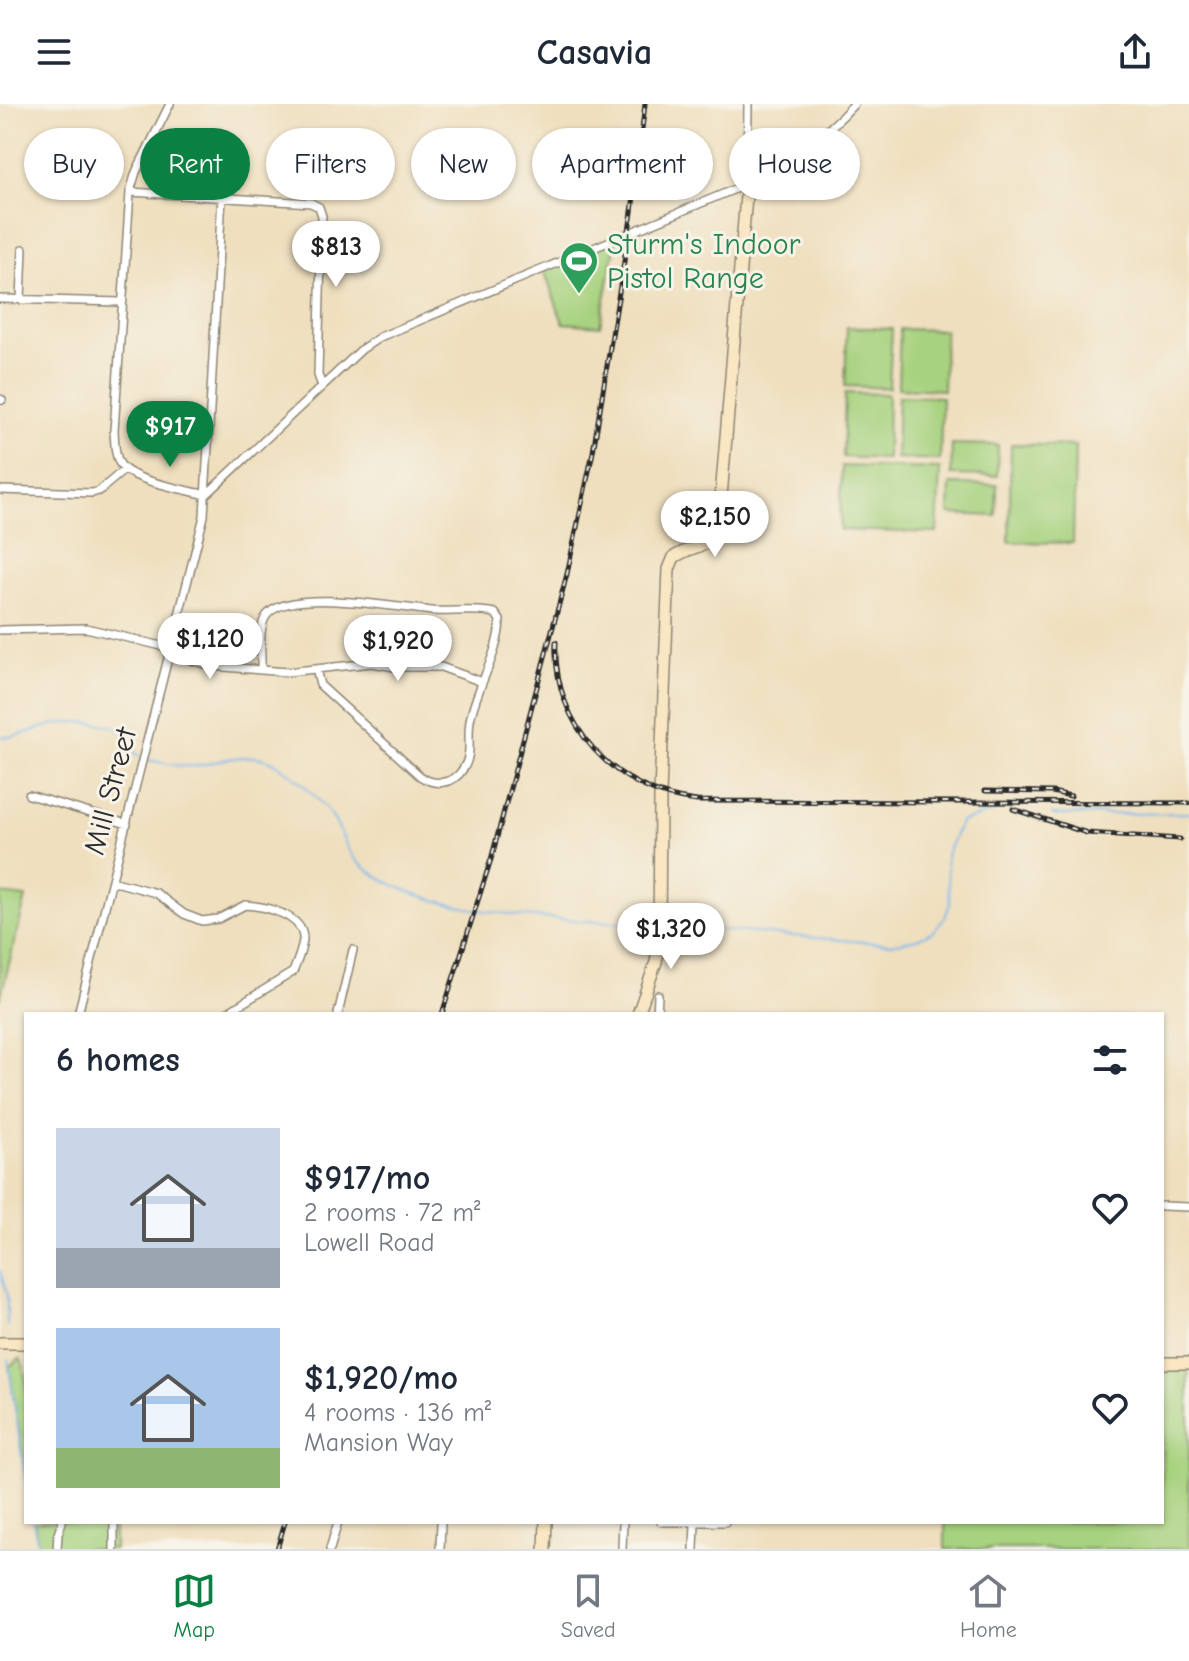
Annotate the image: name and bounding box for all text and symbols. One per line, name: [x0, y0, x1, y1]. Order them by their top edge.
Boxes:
icon: menu: [32, 30, 76, 74]
icon: share: [1113, 30, 1157, 74]
text: Casavia: [537, 32, 652, 73]
chip: Buy: [24, 128, 124, 200]
chip: Rent: [140, 128, 250, 200]
chip: Filters: [266, 128, 395, 200]
chip: New: [411, 128, 516, 200]
chip: Apartment: [532, 128, 713, 200]
chip: House: [729, 128, 860, 200]
pin: $813: [289, 221, 383, 289]
place label: Sturm's Indoor Pistol Range: [607, 227, 801, 296]
text: $813: [310, 232, 362, 262]
sports icon: Sturm's Indoor Pistol Range: [558, 240, 600, 295]
pin: $917: [123, 401, 217, 469]
text: $917: [144, 412, 196, 442]
pin: $2,150: [650, 491, 780, 559]
text: $2,150: [679, 502, 751, 532]
pin: $1,120: [145, 613, 275, 681]
pin: $1,920: [333, 615, 463, 683]
text: $1,120: [176, 624, 244, 654]
text: $1,920: [362, 626, 434, 656]
street label: Mill Street: [77, 722, 145, 859]
pin: $1,320: [606, 903, 736, 971]
text: $1,320: [635, 914, 707, 944]
icon: filters: [1088, 1038, 1132, 1082]
text: 6 homes: [56, 1040, 180, 1080]
text: $917/mo: [304, 1158, 430, 1198]
icon: home: [120, 1160, 216, 1256]
icon: heart: [1088, 1186, 1132, 1230]
text: 2 rooms · 72 m²: [304, 1198, 481, 1228]
text: Lowell Road: [304, 1228, 434, 1258]
text: $1,920/mo: [304, 1358, 458, 1398]
icon: home: [120, 1360, 216, 1456]
icon: heart: [1088, 1386, 1132, 1430]
text: 4 rooms · 136 m²: [304, 1398, 491, 1428]
text: Mansion Way: [304, 1428, 453, 1458]
tab: Map: [172, 1569, 216, 1643]
tab: Saved: [561, 1569, 616, 1643]
tab: Home: [960, 1569, 1017, 1643]

